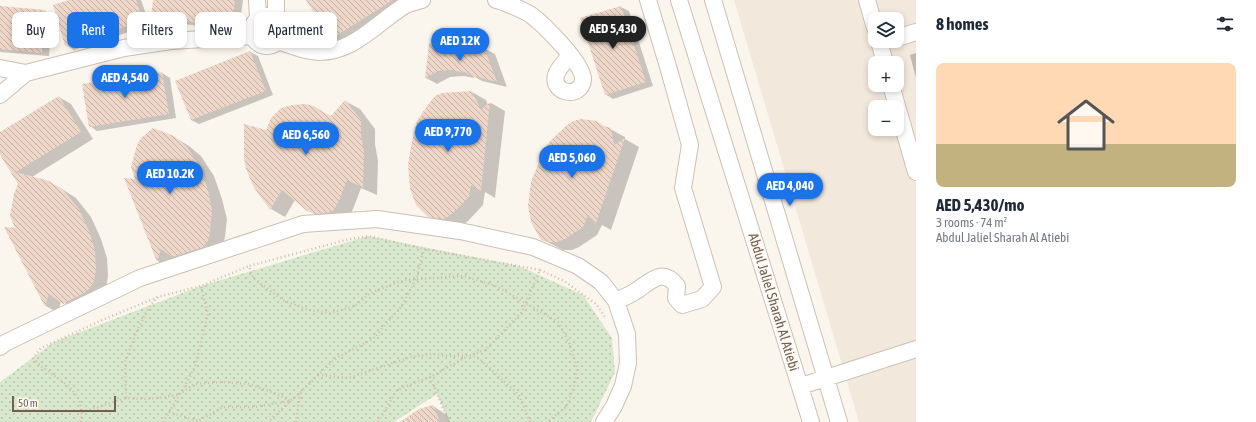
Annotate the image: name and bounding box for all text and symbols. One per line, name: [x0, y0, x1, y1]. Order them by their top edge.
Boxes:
chip: Buy: [12, 12, 59, 48]
chip: Rent: [67, 12, 119, 48]
chip: Filters: [127, 12, 187, 48]
chip: New: [195, 12, 246, 48]
chip: Apartment: [254, 12, 337, 48]
map controls: [868, 12, 904, 136]
button: layers: [868, 12, 904, 48]
icon: filters: [1214, 13, 1236, 35]
text: 8 homes: [936, 14, 989, 34]
pin: AED 5,430: [567, 16, 659, 50]
text: AED 5,430: [589, 21, 637, 36]
pin: AED 12K: [423, 28, 497, 62]
text: AED 12K: [440, 33, 480, 48]
button: +: [868, 56, 904, 92]
pin: AED 4,540: [79, 65, 171, 99]
text: AED 4,540: [101, 70, 149, 85]
icon: home: [1050, 89, 1122, 161]
button: −: [868, 100, 904, 136]
pin: AED 9,770: [402, 119, 494, 153]
pin: AED 6,560: [260, 122, 352, 156]
text: AED 9,770: [424, 124, 472, 139]
text: AED 6,560: [282, 127, 330, 142]
pin: AED 5,060: [526, 145, 618, 179]
text: AED 5,060: [548, 150, 596, 165]
pin: AED 10.2K: [124, 161, 216, 195]
text: AED 10.2K: [146, 166, 194, 181]
pin: AED 4,040: [744, 173, 836, 207]
text: AED 4,040: [766, 178, 814, 193]
text: AED 5,430/mo: [936, 195, 1024, 215]
text: 3 rooms · 74 m²: [936, 215, 1007, 230]
text: Abdul Jaliel Sharah Al Atiebi: [936, 230, 1069, 245]
street label: Abdul Jaliel Sharah Al Atiebi: [745, 231, 803, 373]
scale bar: [12, 394, 116, 413]
text: 50 m: [18, 397, 38, 409]

